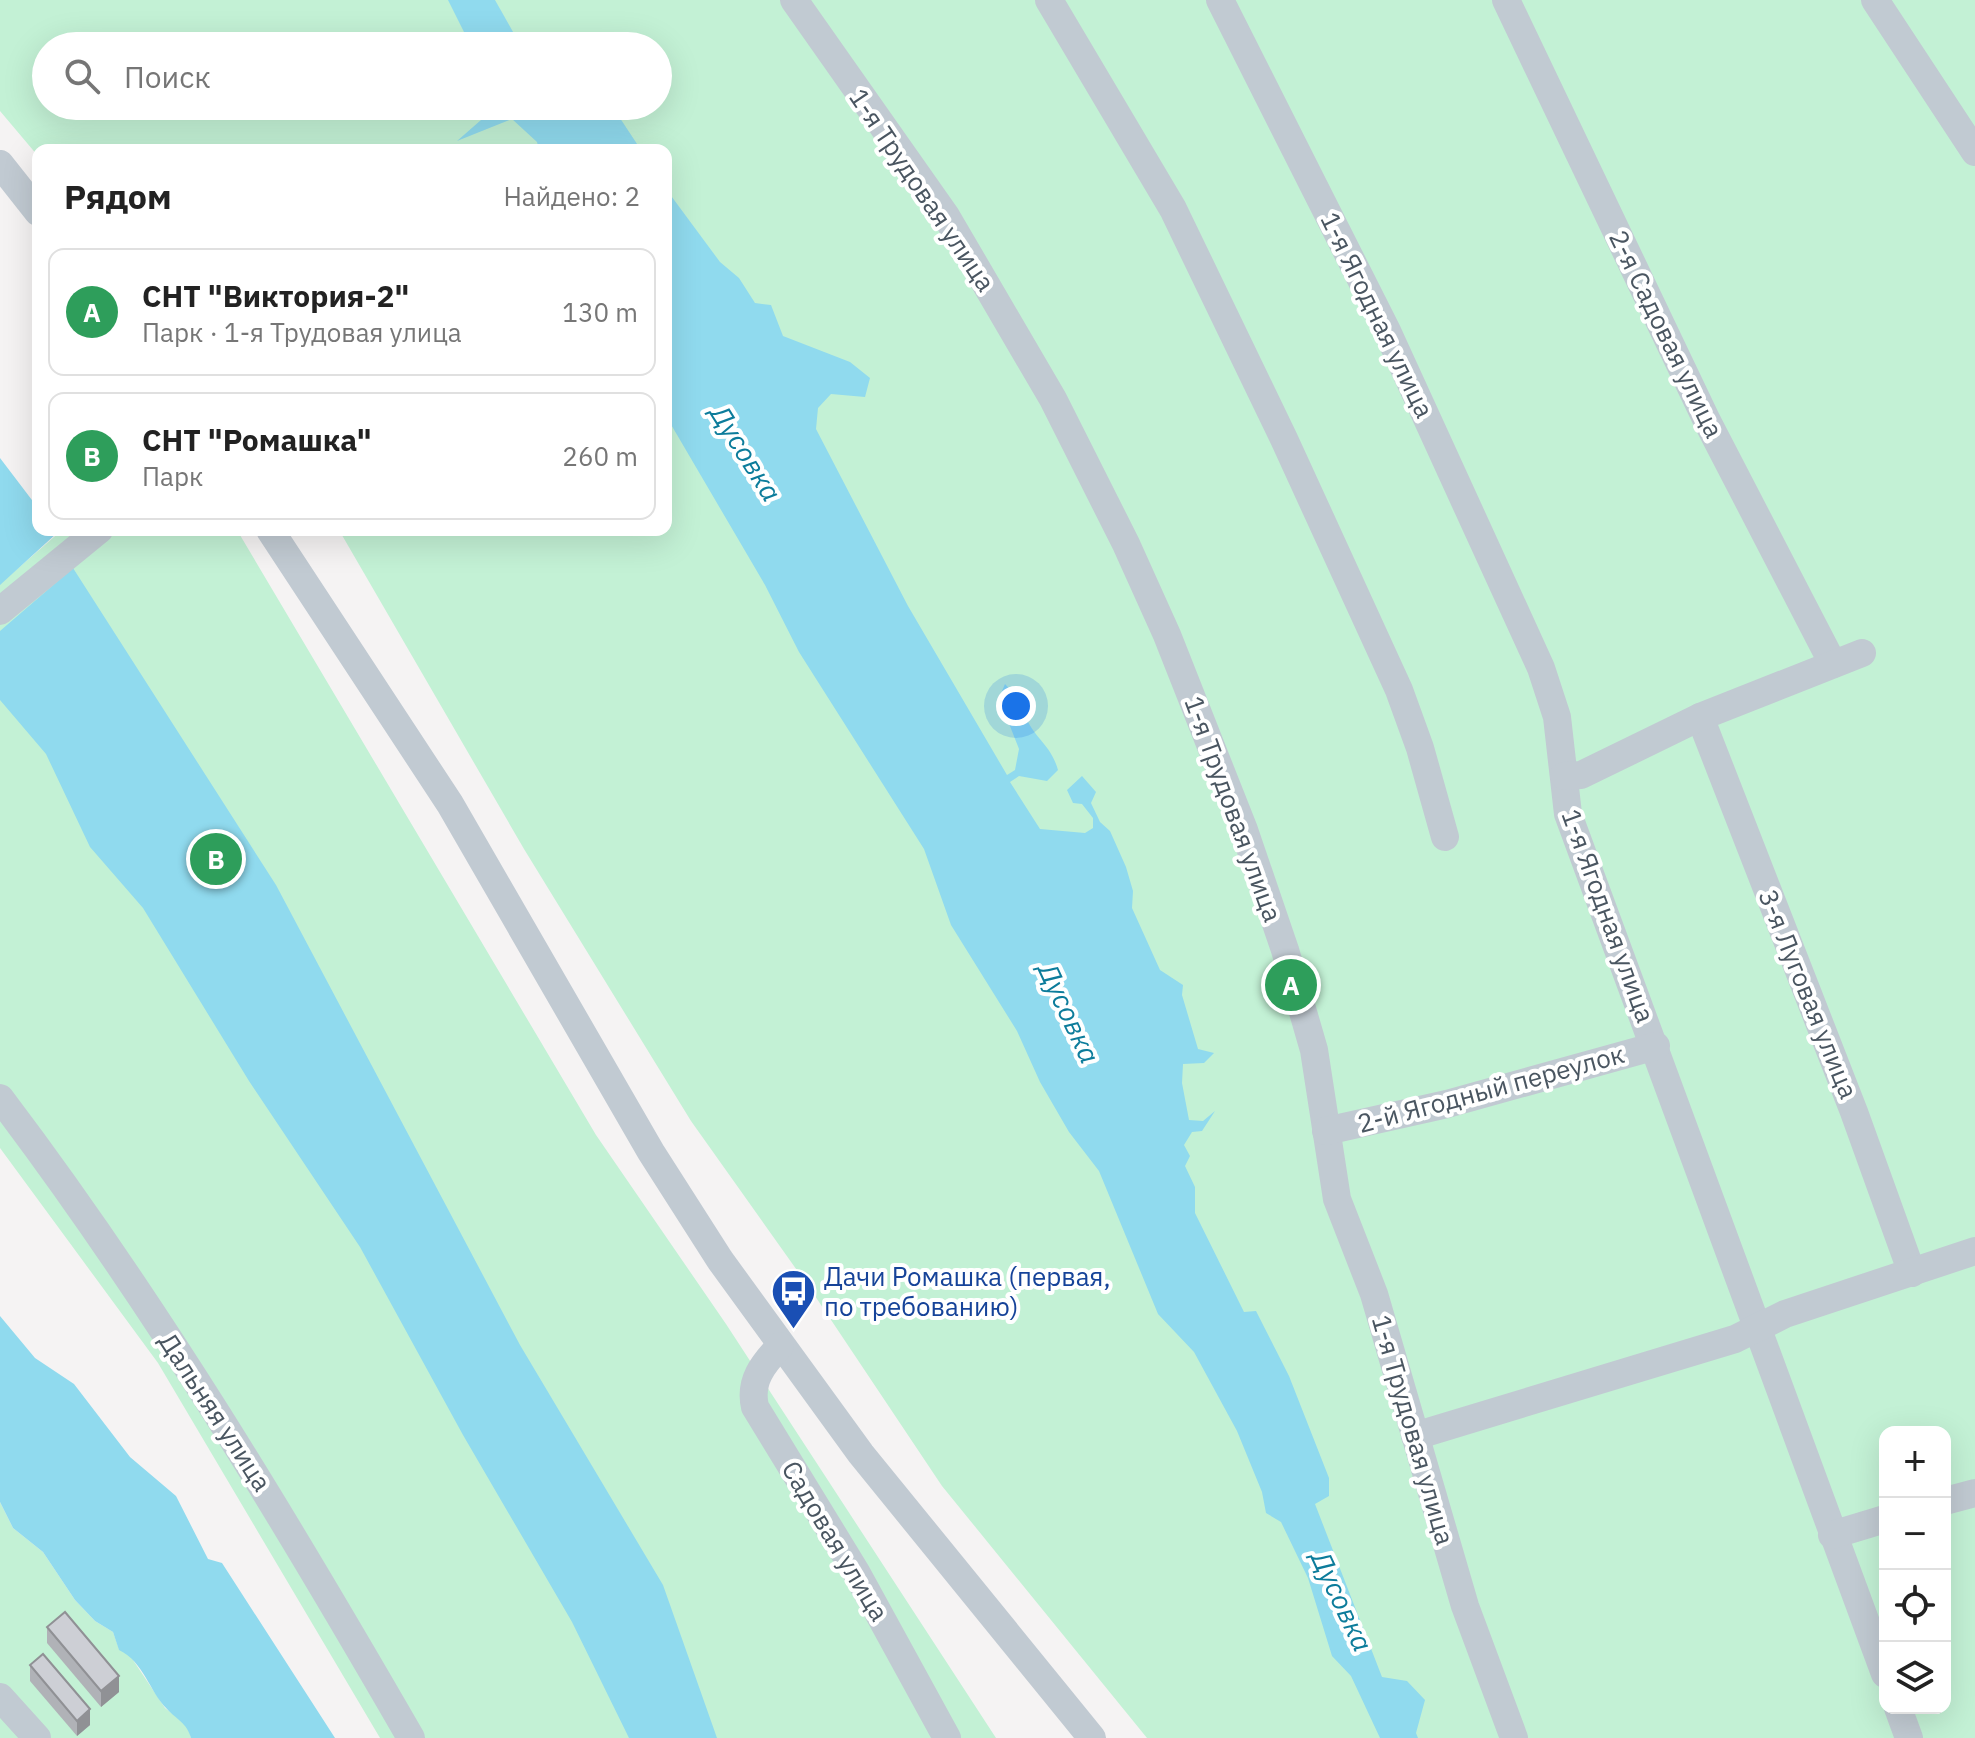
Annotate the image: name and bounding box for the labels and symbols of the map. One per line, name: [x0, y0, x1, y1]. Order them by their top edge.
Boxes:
street label: 1-я Трудовая улица: [842, 81, 1003, 298]
street label: 1-я Ягодная улица: [1313, 206, 1442, 423]
street label: 2-я Садовая улица: [1602, 224, 1732, 443]
water label: Дусовка: [701, 395, 791, 508]
your location: [996, 686, 1036, 726]
street label: 1-я Трудовая улица: [1177, 691, 1291, 926]
street label: 1-я Ягодная улица: [1555, 804, 1663, 1027]
pin: B: [190, 829, 242, 889]
street label: 3-я Луговая улица: [1751, 884, 1866, 1103]
water label: Дусовка: [1029, 954, 1109, 1069]
pin: A: [1265, 955, 1317, 1015]
street label: 2-й Ягодный переулок: [1354, 1036, 1628, 1140]
place label: Дачи Ромашка (первая, по требованию): [824, 1259, 1111, 1323]
bus stop icon: Дачи Ромашка (первая, по требованию): [769, 1268, 817, 1331]
street label: 1-я Трудовая улица: [1365, 1311, 1463, 1549]
street label: Дальняя улица: [152, 1326, 280, 1497]
street label: Садовая улица: [775, 1454, 897, 1627]
water label: Дусовка: [1302, 1542, 1382, 1657]

